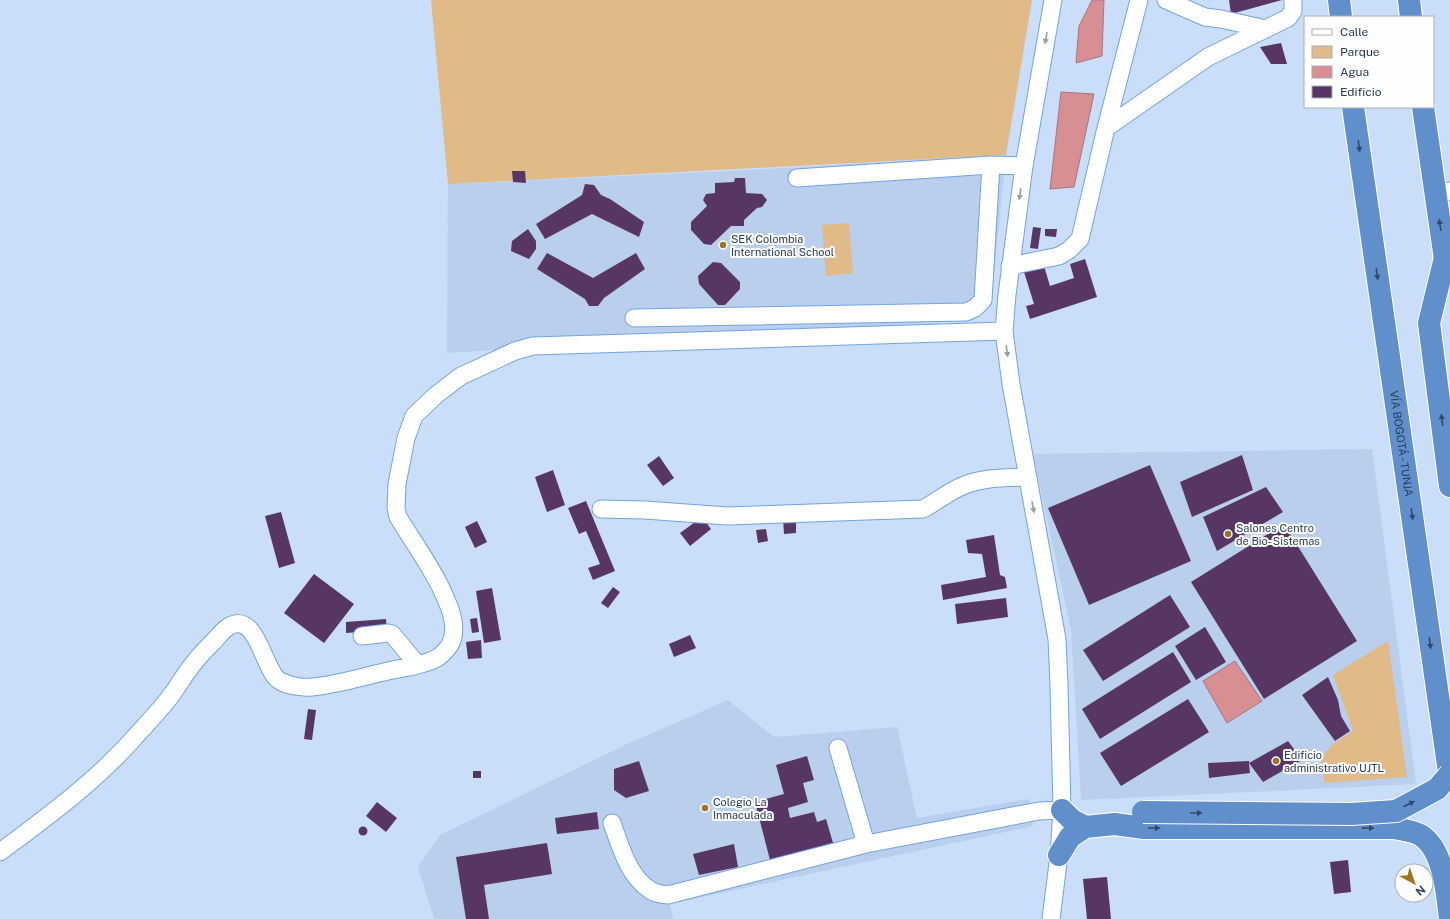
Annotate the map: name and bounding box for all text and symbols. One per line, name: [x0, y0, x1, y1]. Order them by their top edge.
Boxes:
legend: [1304, 16, 1434, 108]
text: Calle: [1340, 25, 1369, 39]
one-way arrow: [1043, 32, 1049, 45]
text: Parque: [1340, 45, 1380, 59]
text: Agua: [1340, 65, 1369, 79]
text: Edificio: [1340, 85, 1382, 99]
one-way arrow: [1356, 140, 1362, 152]
one-way arrow: [1017, 188, 1023, 200]
one-way arrow: [1437, 219, 1443, 232]
place label: SEK Colombia International School: [731, 233, 834, 258]
marker: SEK Colombia International School: [718, 240, 728, 250]
one-way arrow: [1374, 268, 1380, 280]
one-way arrow: [1004, 345, 1010, 357]
street label: VÍA BOGOTÁ - TUNJA: [1388, 390, 1415, 497]
one-way arrow: [1439, 414, 1445, 426]
one-way arrow: [1030, 501, 1036, 513]
one-way arrow: [1409, 508, 1415, 520]
place label: Salones Centro de Bio- Sistemas: [1236, 522, 1320, 547]
marker: Salones Centro de Bio- Sistemas: [1223, 529, 1233, 539]
one-way arrow: [1427, 636, 1433, 649]
place label: Edificio administrativo UJTL: [1284, 749, 1384, 774]
marker: Edificio administrativo UJTL: [1271, 756, 1281, 766]
place label: Colegio La Inmaculada: [713, 796, 772, 821]
one-way arrow: [1403, 801, 1415, 807]
marker: Colegio La Inmaculada: [700, 803, 710, 813]
one-way arrow: [1190, 810, 1203, 816]
one-way arrow: [1362, 824, 1374, 831]
one-way arrow: [1148, 825, 1161, 831]
north arrow: [1394, 863, 1434, 903]
text: N: [1413, 883, 1428, 898]

